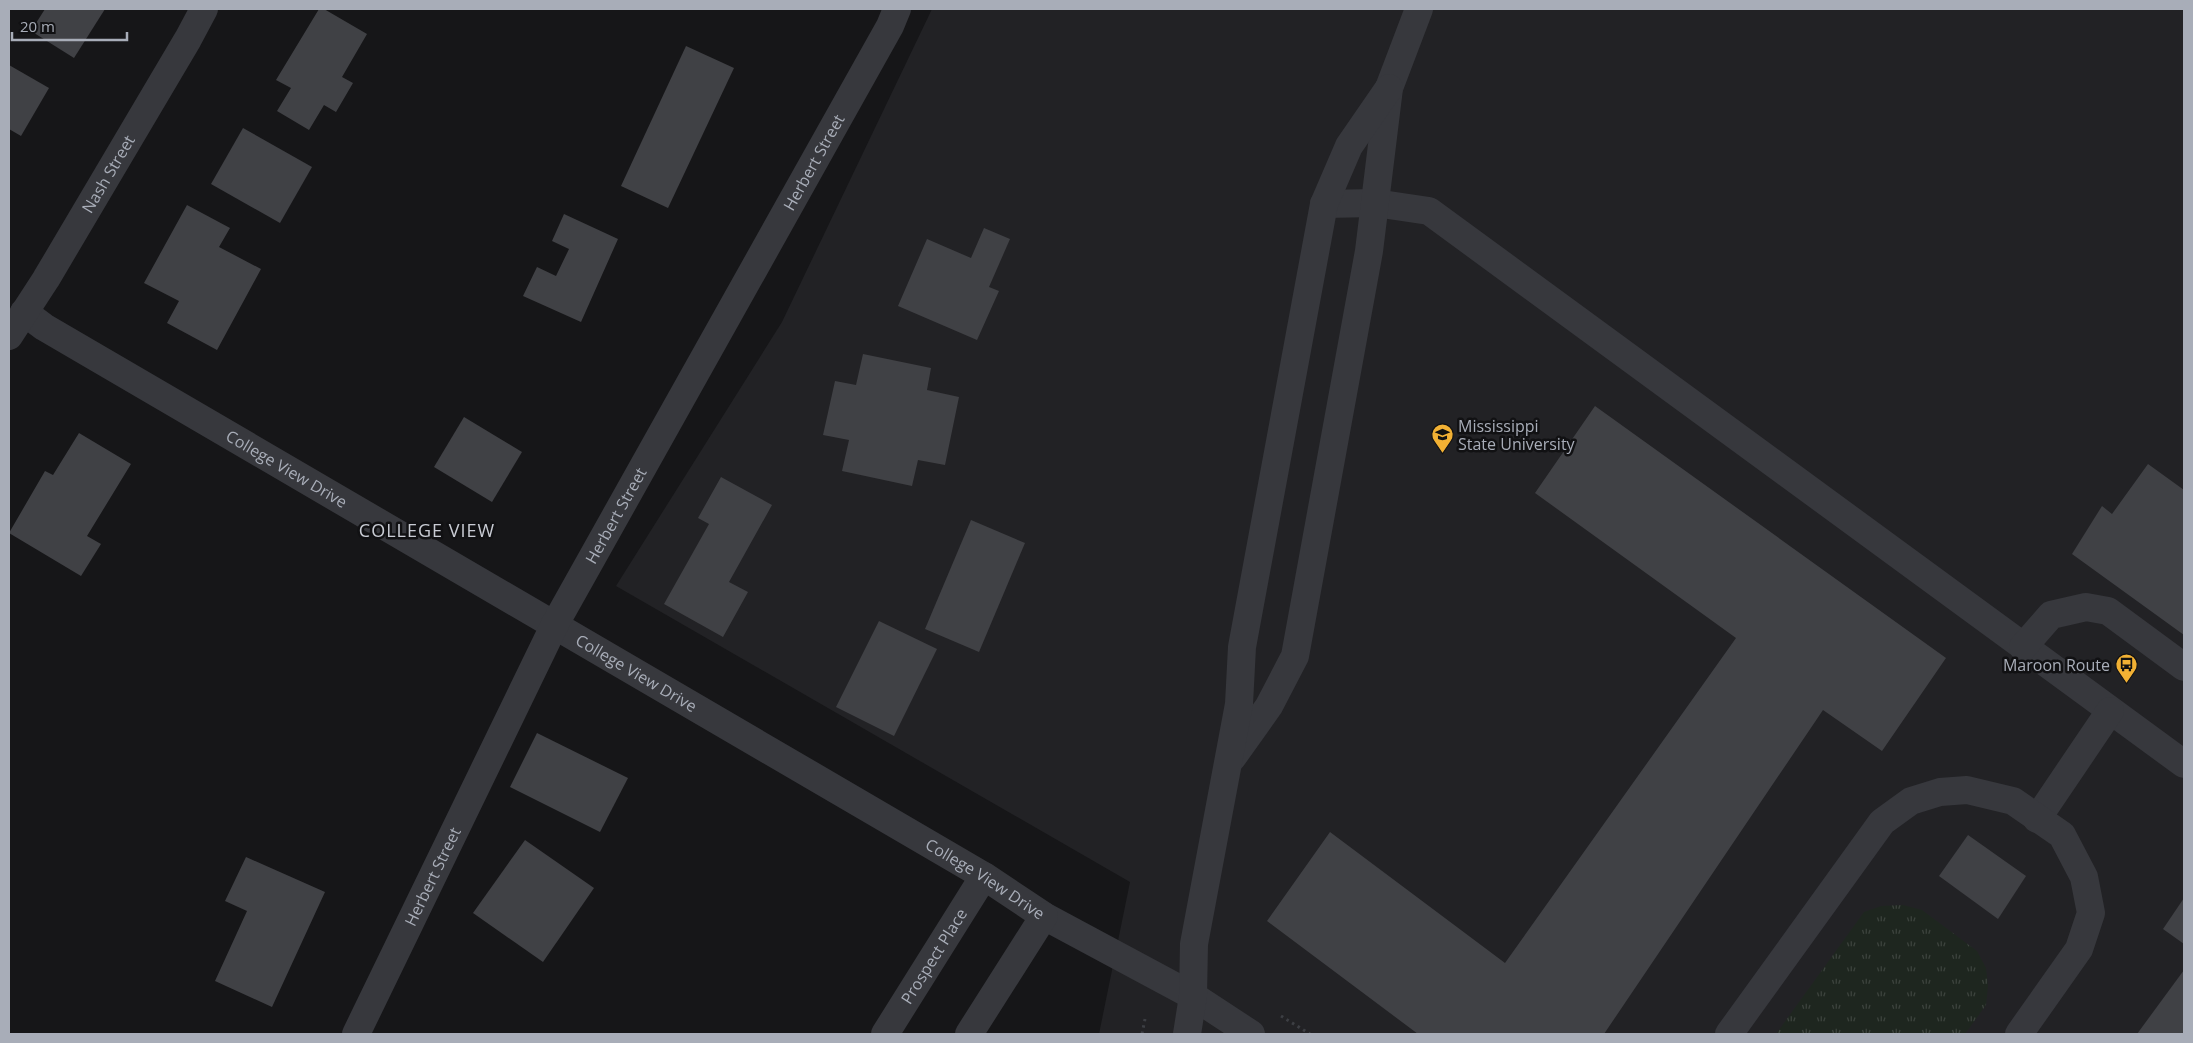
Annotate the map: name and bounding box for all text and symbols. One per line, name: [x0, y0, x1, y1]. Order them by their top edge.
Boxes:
scale bar: [12, 10, 128, 42]
text: 20 m: [20, 16, 55, 36]
street label: Herbert Street: [778, 110, 850, 214]
street label: Nash Street: [76, 131, 140, 217]
place label: Mississippi State University: [1458, 415, 1576, 455]
school or university icon: Mississippi State University: [1430, 423, 1454, 454]
street label: College View Drive: [222, 425, 351, 513]
street label: Herbert Street: [580, 463, 652, 568]
district label: COLLEGE VIEW: [359, 518, 495, 542]
street label: College View Drive: [572, 629, 701, 717]
bus stop icon: Maroon Route: [2114, 653, 2138, 684]
place label: Maroon Route: [2003, 654, 2110, 676]
street label: Herbert Street: [399, 823, 466, 930]
street label: College View Drive: [921, 833, 1049, 924]
street label: Prospect Place: [896, 904, 972, 1008]

